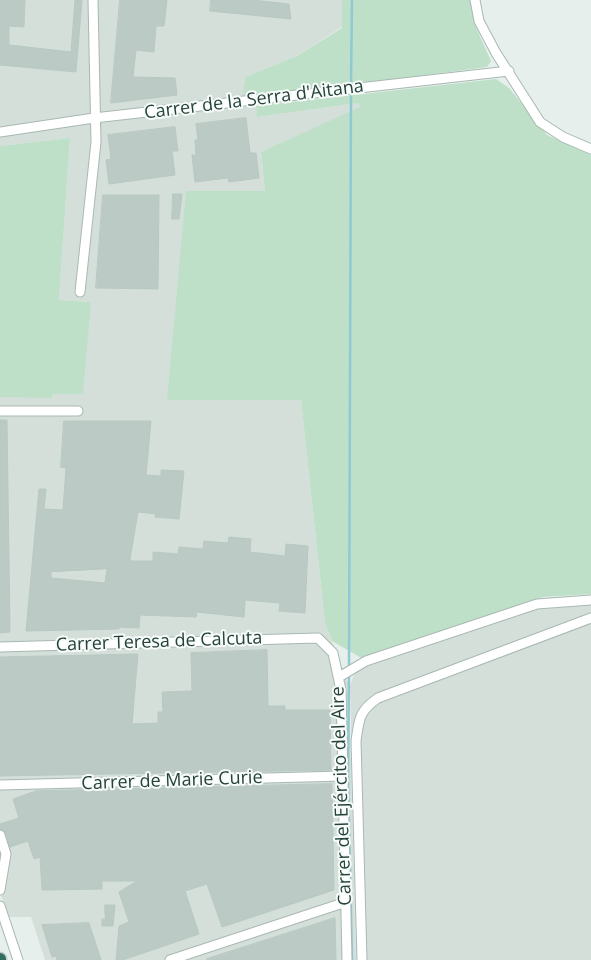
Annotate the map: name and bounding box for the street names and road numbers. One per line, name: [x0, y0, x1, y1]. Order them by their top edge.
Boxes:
street label: Carrer de la Serra d'Aitana: [143, 76, 365, 124]
street label: Carrer Teresa de Calcuta: [55, 628, 263, 656]
street label: Carrer del Ejército del Aire: [327, 686, 357, 906]
street label: Carrer de Marie Curie: [81, 767, 263, 795]

